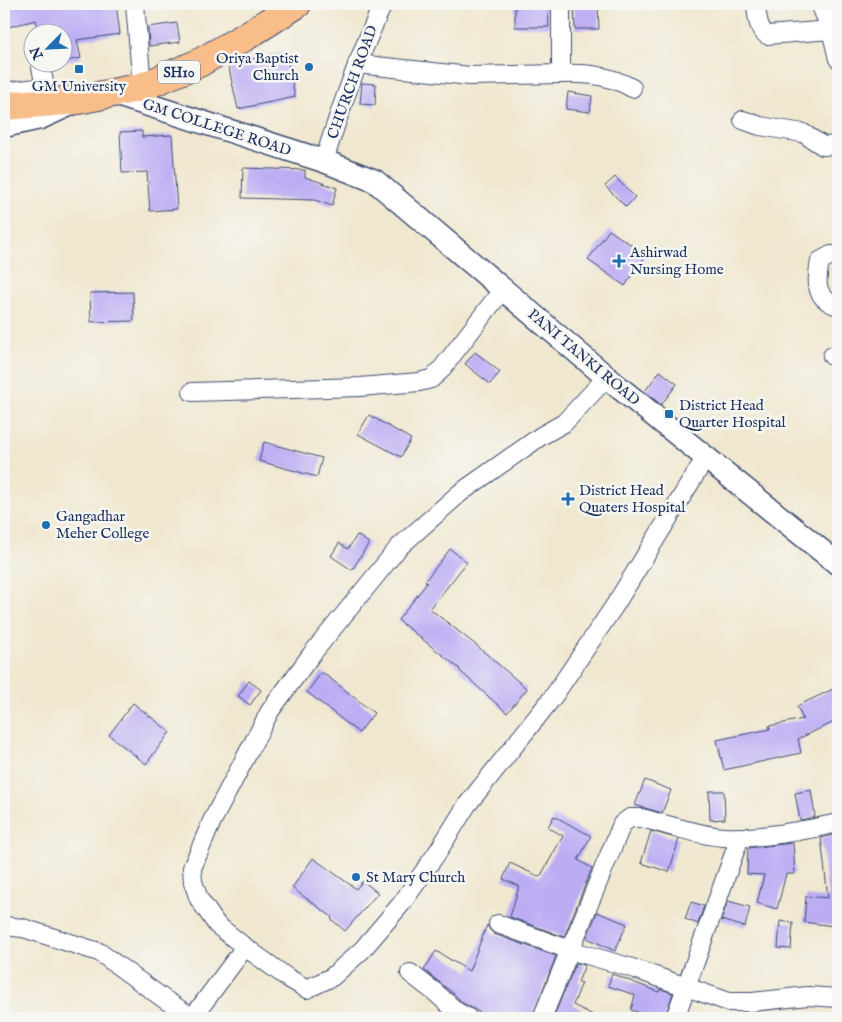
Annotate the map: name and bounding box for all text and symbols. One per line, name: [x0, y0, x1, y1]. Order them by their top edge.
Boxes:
north arrow: [22, 22, 72, 72]
street label: CHURCH ROAD: [323, 23, 382, 142]
text: N: [26, 44, 48, 63]
place label: Oriya Baptist Church: [216, 49, 299, 85]
road number: SH10: [158, 61, 200, 84]
marker: Oriya Baptist Church: [303, 61, 315, 73]
marker: GM University: [73, 63, 85, 75]
place label: GM University: [32, 77, 127, 96]
street label: GM COLLEGE ROAD: [140, 94, 293, 160]
place label: Ashirwad Nursing Home: [629, 243, 724, 279]
marker: Ashirwad Nursing Home: [612, 254, 626, 268]
street label: PANI TANKI ROAD: [524, 305, 644, 410]
place label: District Head Quarter Hospital: [679, 396, 787, 432]
marker: District Head Quarter Hospital: [663, 408, 675, 420]
place label: District Head Quaters Hospital: [579, 481, 686, 517]
marker: District Head Quaters Hospital: [561, 492, 575, 506]
place label: Gangadhar Meher College: [56, 507, 149, 543]
marker: Gangadhar Meher College: [40, 519, 52, 531]
place label: St Mary Church: [366, 868, 465, 887]
marker: St Mary Church: [350, 871, 362, 883]

